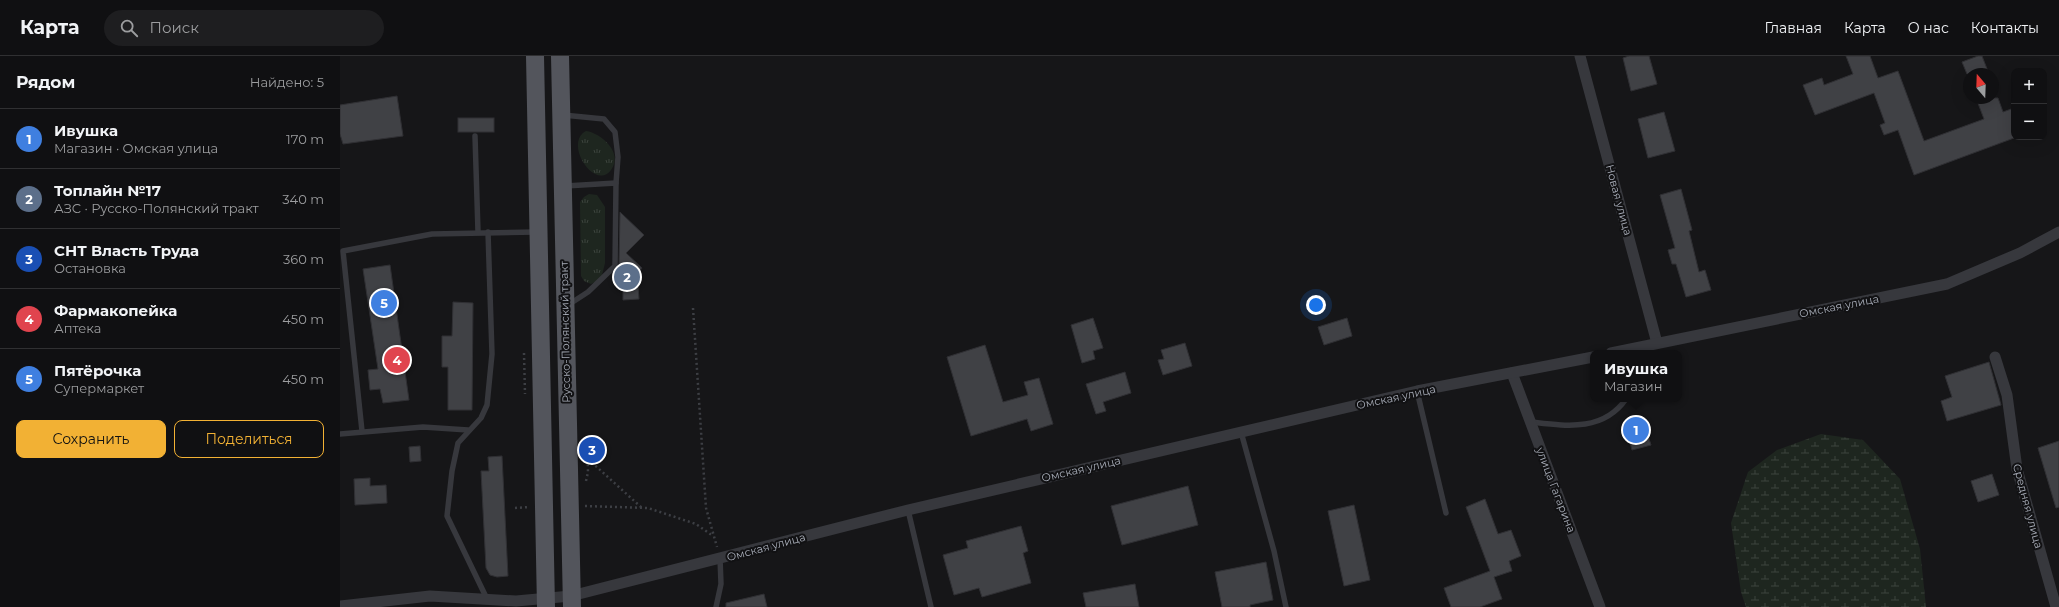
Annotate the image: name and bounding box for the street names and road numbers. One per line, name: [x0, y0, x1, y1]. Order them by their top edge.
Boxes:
street label: Новая улица: [1603, 163, 1635, 237]
street label: Русско-Полянский тракт: [557, 260, 573, 403]
street label: Омская улица: [1798, 291, 1880, 321]
street label: Омская улица: [1355, 382, 1437, 412]
street label: улица Гагарина: [1533, 444, 1579, 535]
street label: Омская улица: [1040, 453, 1122, 485]
street label: Средняя улица: [2010, 462, 2046, 550]
street label: Омская улица: [725, 530, 807, 564]

